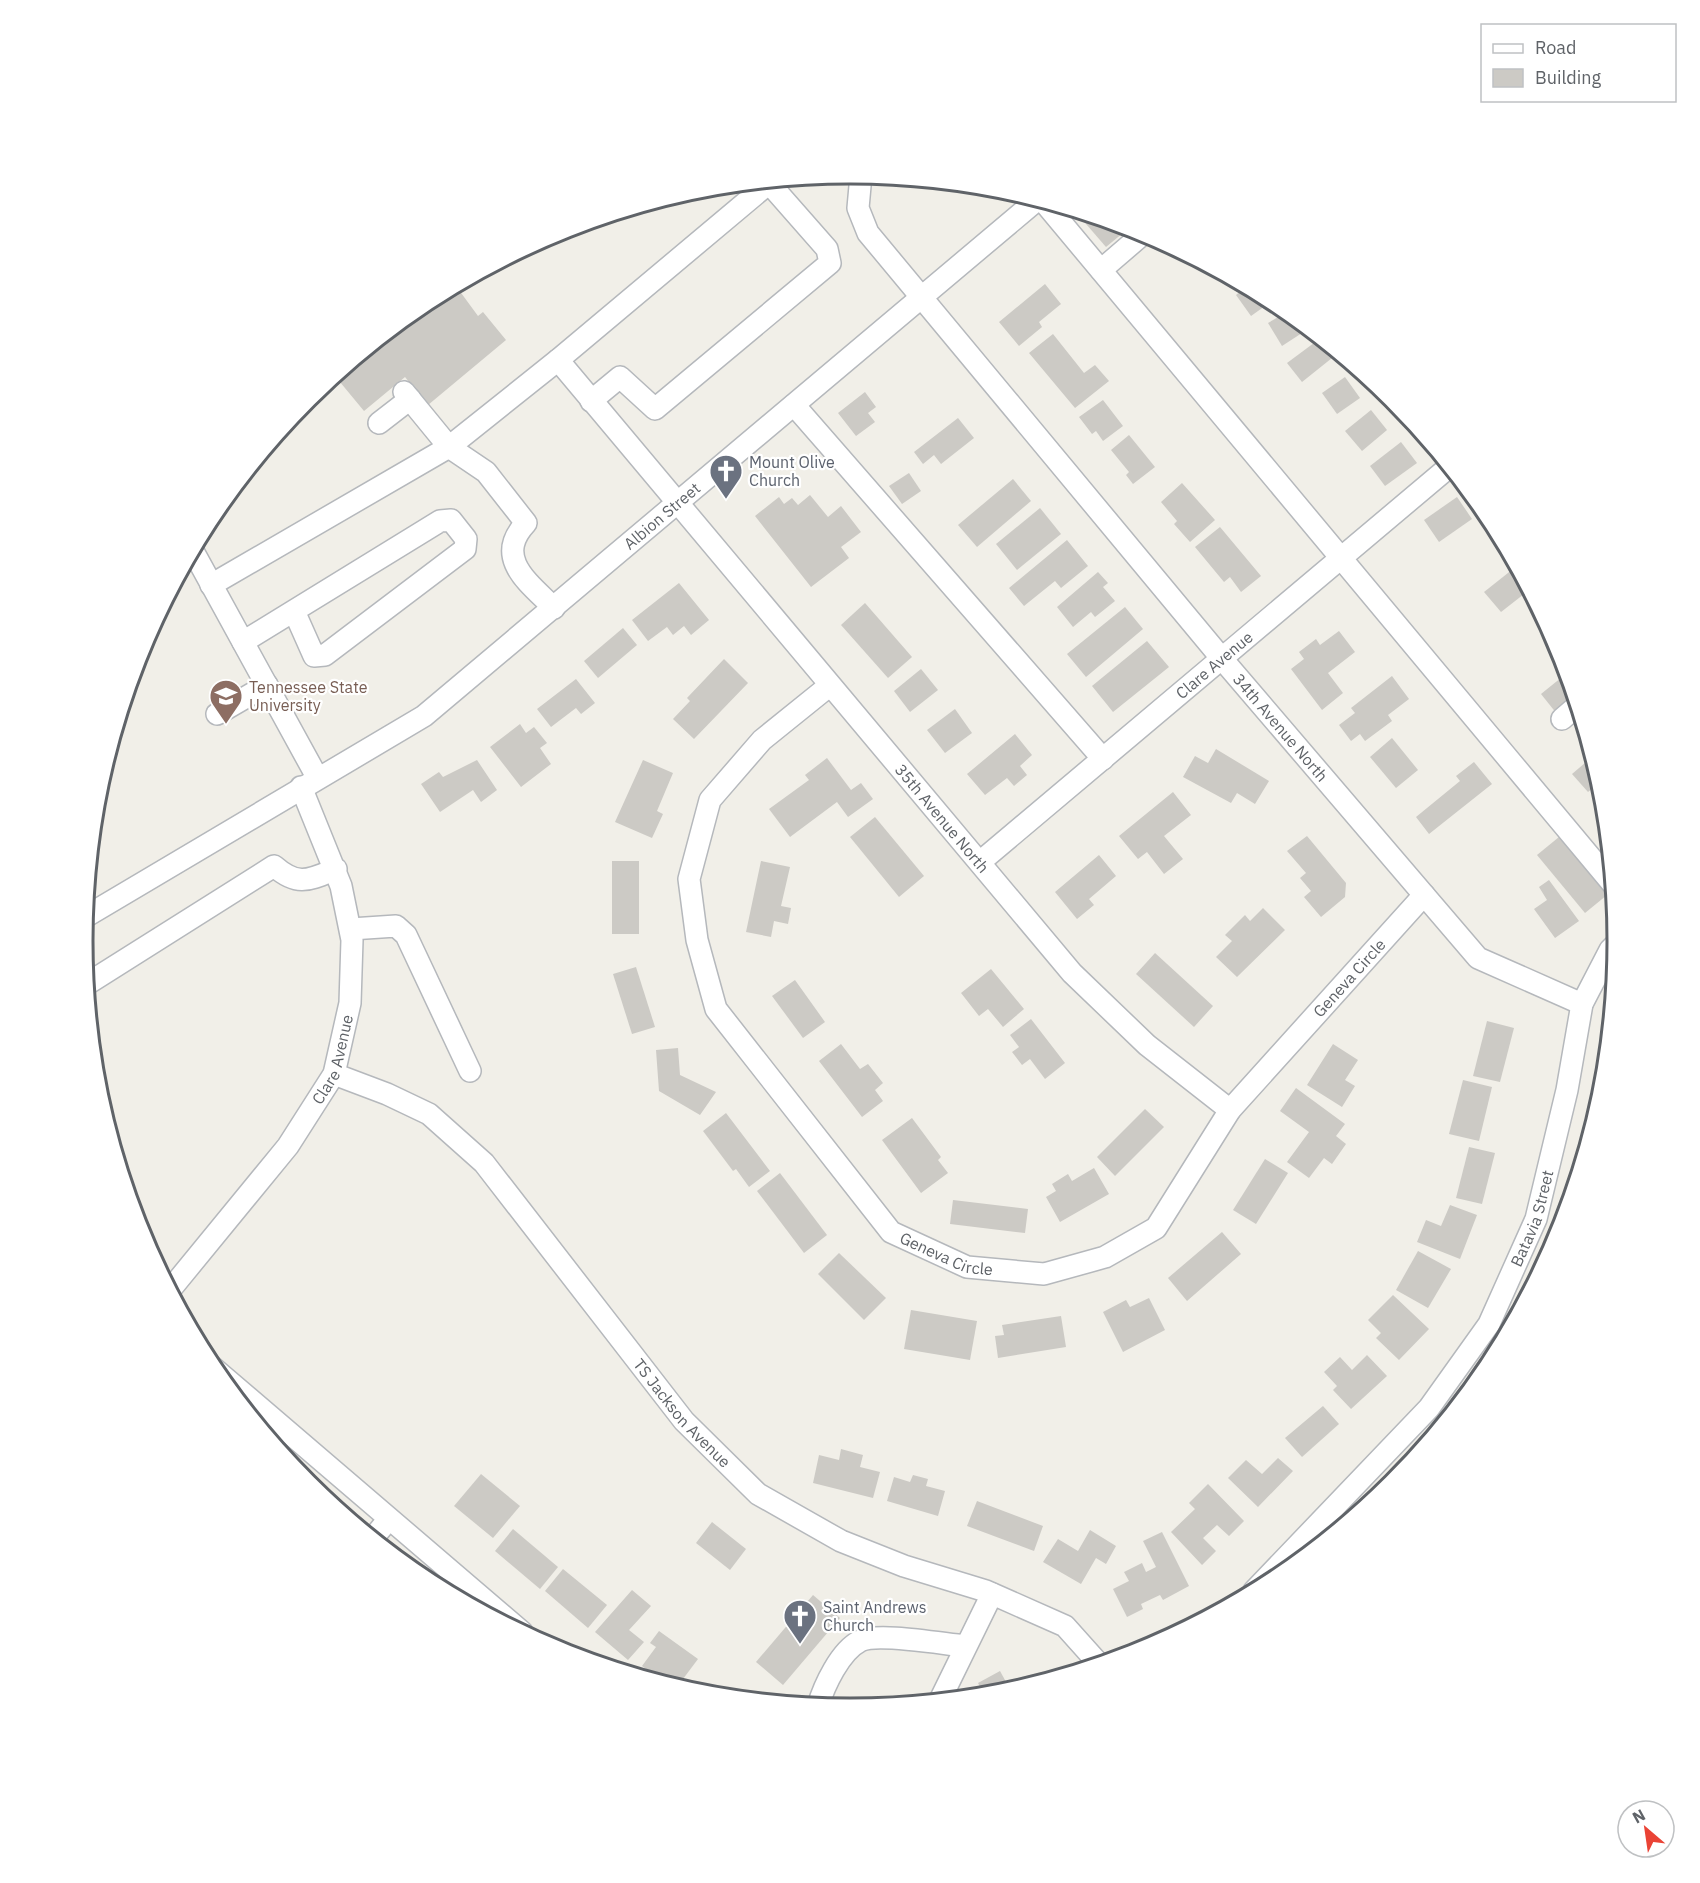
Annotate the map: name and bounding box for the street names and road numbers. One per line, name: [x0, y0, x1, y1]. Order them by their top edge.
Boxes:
street label: Albion Street: [620, 478, 704, 554]
street label: Clare Avenue: [1171, 627, 1257, 703]
street label: 34th Avenue North: [1229, 669, 1332, 785]
street label: 35th Avenue North: [891, 760, 994, 877]
street label: Geneva Circle: [1309, 934, 1390, 1021]
street label: Clare Avenue: [307, 1012, 357, 1108]
street label: Batavia Street: [1506, 1168, 1557, 1270]
street label: Geneva Circle: [897, 1227, 994, 1279]
street label: TS Jackson Avenue: [629, 1355, 735, 1472]

